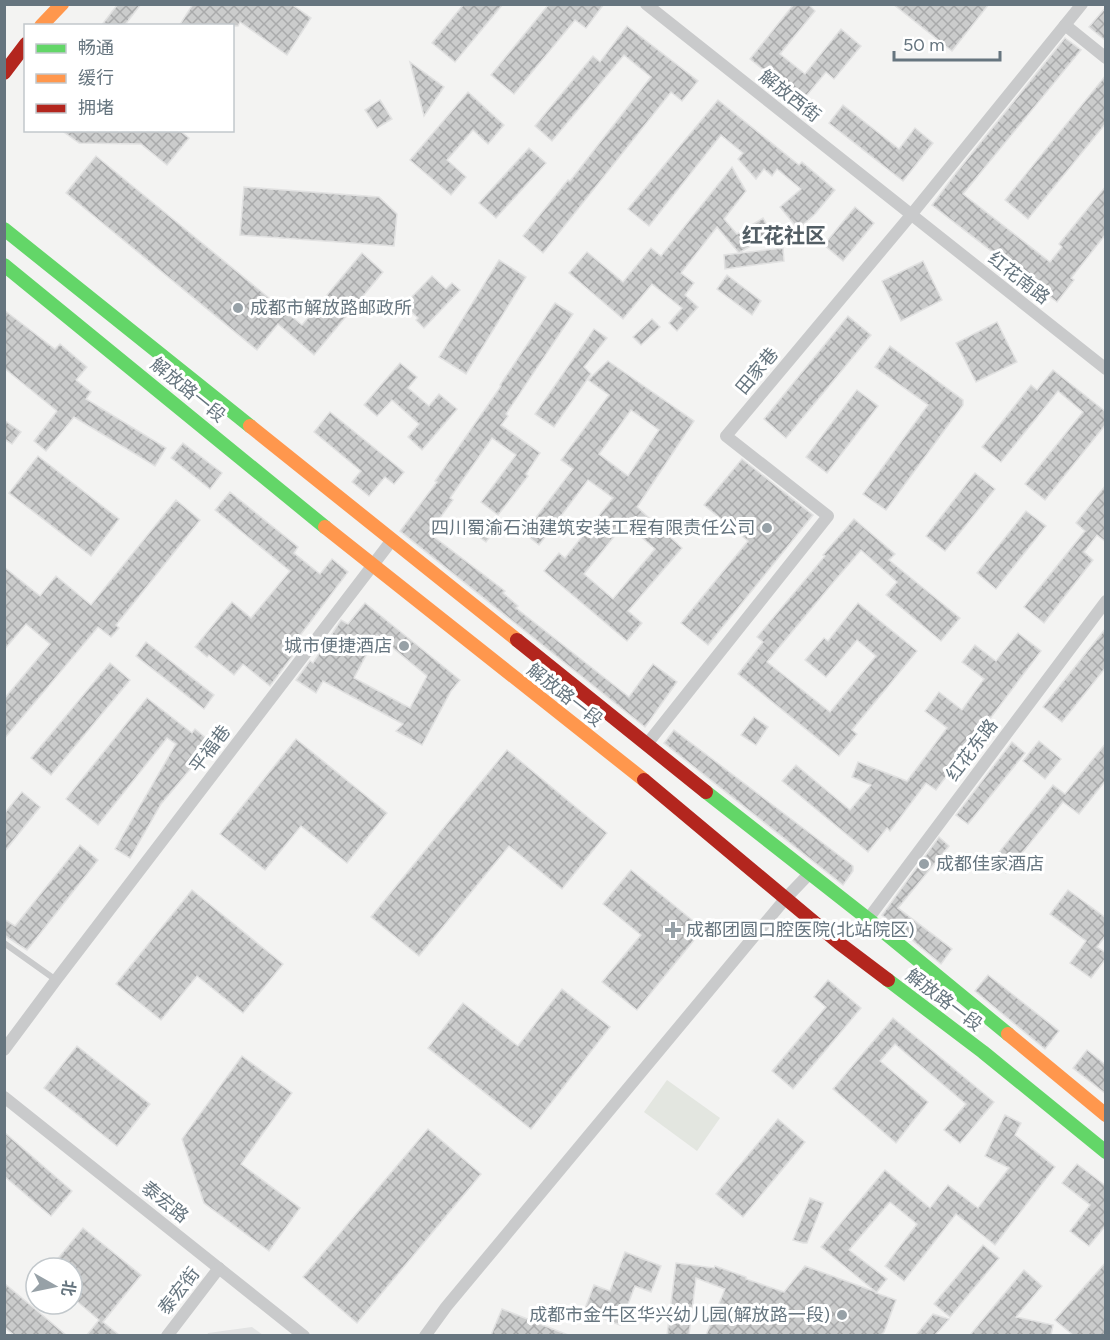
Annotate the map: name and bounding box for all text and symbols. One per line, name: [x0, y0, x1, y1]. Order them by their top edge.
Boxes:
legend: [24, 24, 234, 132]
scale bar: [894, 24, 1000, 62]
text: 50 m: [903, 34, 945, 56]
text: 畅通: [78, 37, 114, 59]
street label: 解放西街: [755, 65, 825, 127]
text: 缓行: [78, 67, 114, 89]
text: 拥堵: [78, 97, 114, 119]
district label: 红花社区: [742, 223, 826, 248]
street label: 红花南路: [984, 247, 1054, 309]
place label: 成都市解放路邮政所: [250, 297, 412, 319]
marker: 成都市解放路邮政所: [231, 301, 245, 315]
street label: 田家巷: [731, 343, 783, 399]
street label: 解放路一段: [146, 353, 230, 427]
place label: 四川蜀渝石油建筑安装工程有限责任公司: [431, 517, 755, 539]
marker: 四川蜀渝石油建筑安装工程有限责任公司: [760, 521, 774, 535]
place label: 城市便捷酒店: [284, 635, 392, 657]
marker: 城市便捷酒店: [397, 639, 411, 653]
street label: 解放路一段: [523, 659, 607, 731]
street label: 红花东路: [942, 715, 1002, 785]
street label: 平福巷: [185, 721, 235, 777]
place label: 成都佳家酒店: [936, 853, 1044, 875]
marker: 成都佳家酒店: [917, 857, 931, 871]
place label: 成都团圆口腔医院(北站院区): [686, 919, 915, 941]
marker: 成都团圆口腔医院(北站院区): [664, 921, 682, 939]
street label: 解放路一段: [901, 964, 987, 1036]
street label: 泰宏路: [137, 1176, 193, 1228]
north arrow: [24, 1256, 84, 1316]
street label: 泰宏街: [154, 1263, 204, 1319]
text: 北: [58, 1279, 79, 1298]
place label: 成都市金牛区华兴幼儿园(解放路一段): [529, 1304, 830, 1326]
marker: 成都市金牛区华兴幼儿园(解放路一段): [835, 1308, 849, 1322]

